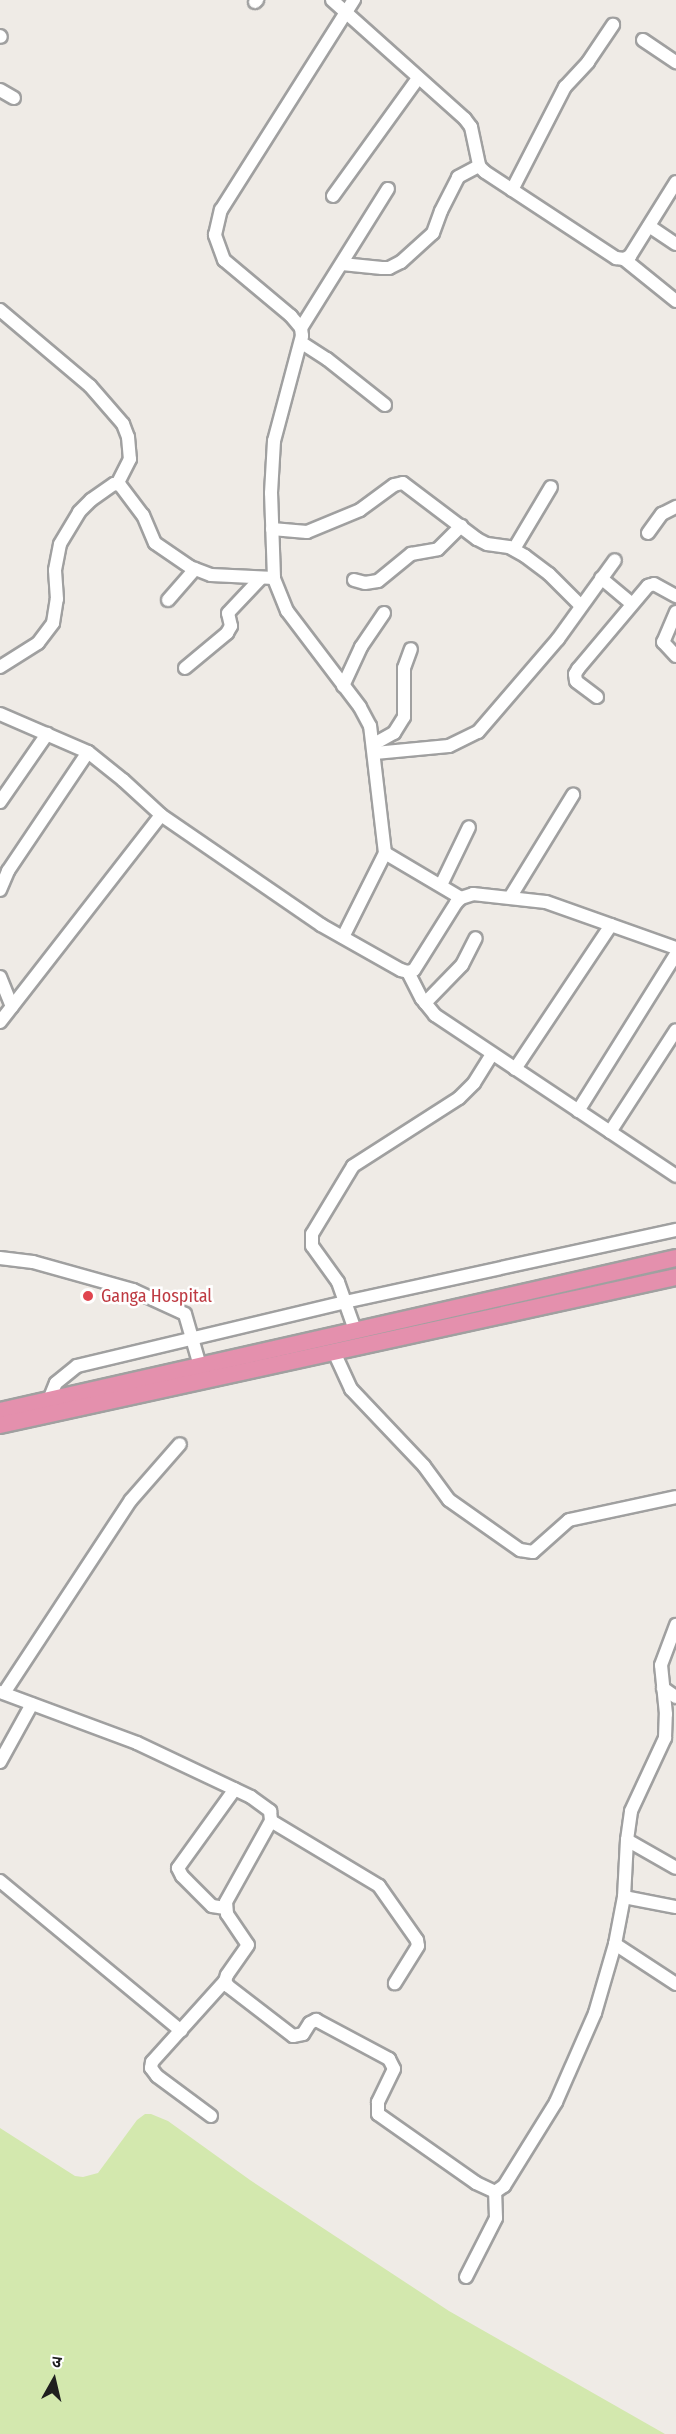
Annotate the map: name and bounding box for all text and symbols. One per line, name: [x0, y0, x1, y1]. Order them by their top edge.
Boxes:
place label: Ganga Hospital: [101, 1285, 212, 1307]
marker: Ganga Hospital: [79, 1287, 97, 1305]
north arrow: [24, 2350, 84, 2410]
text: उ: [51, 2352, 63, 2372]

